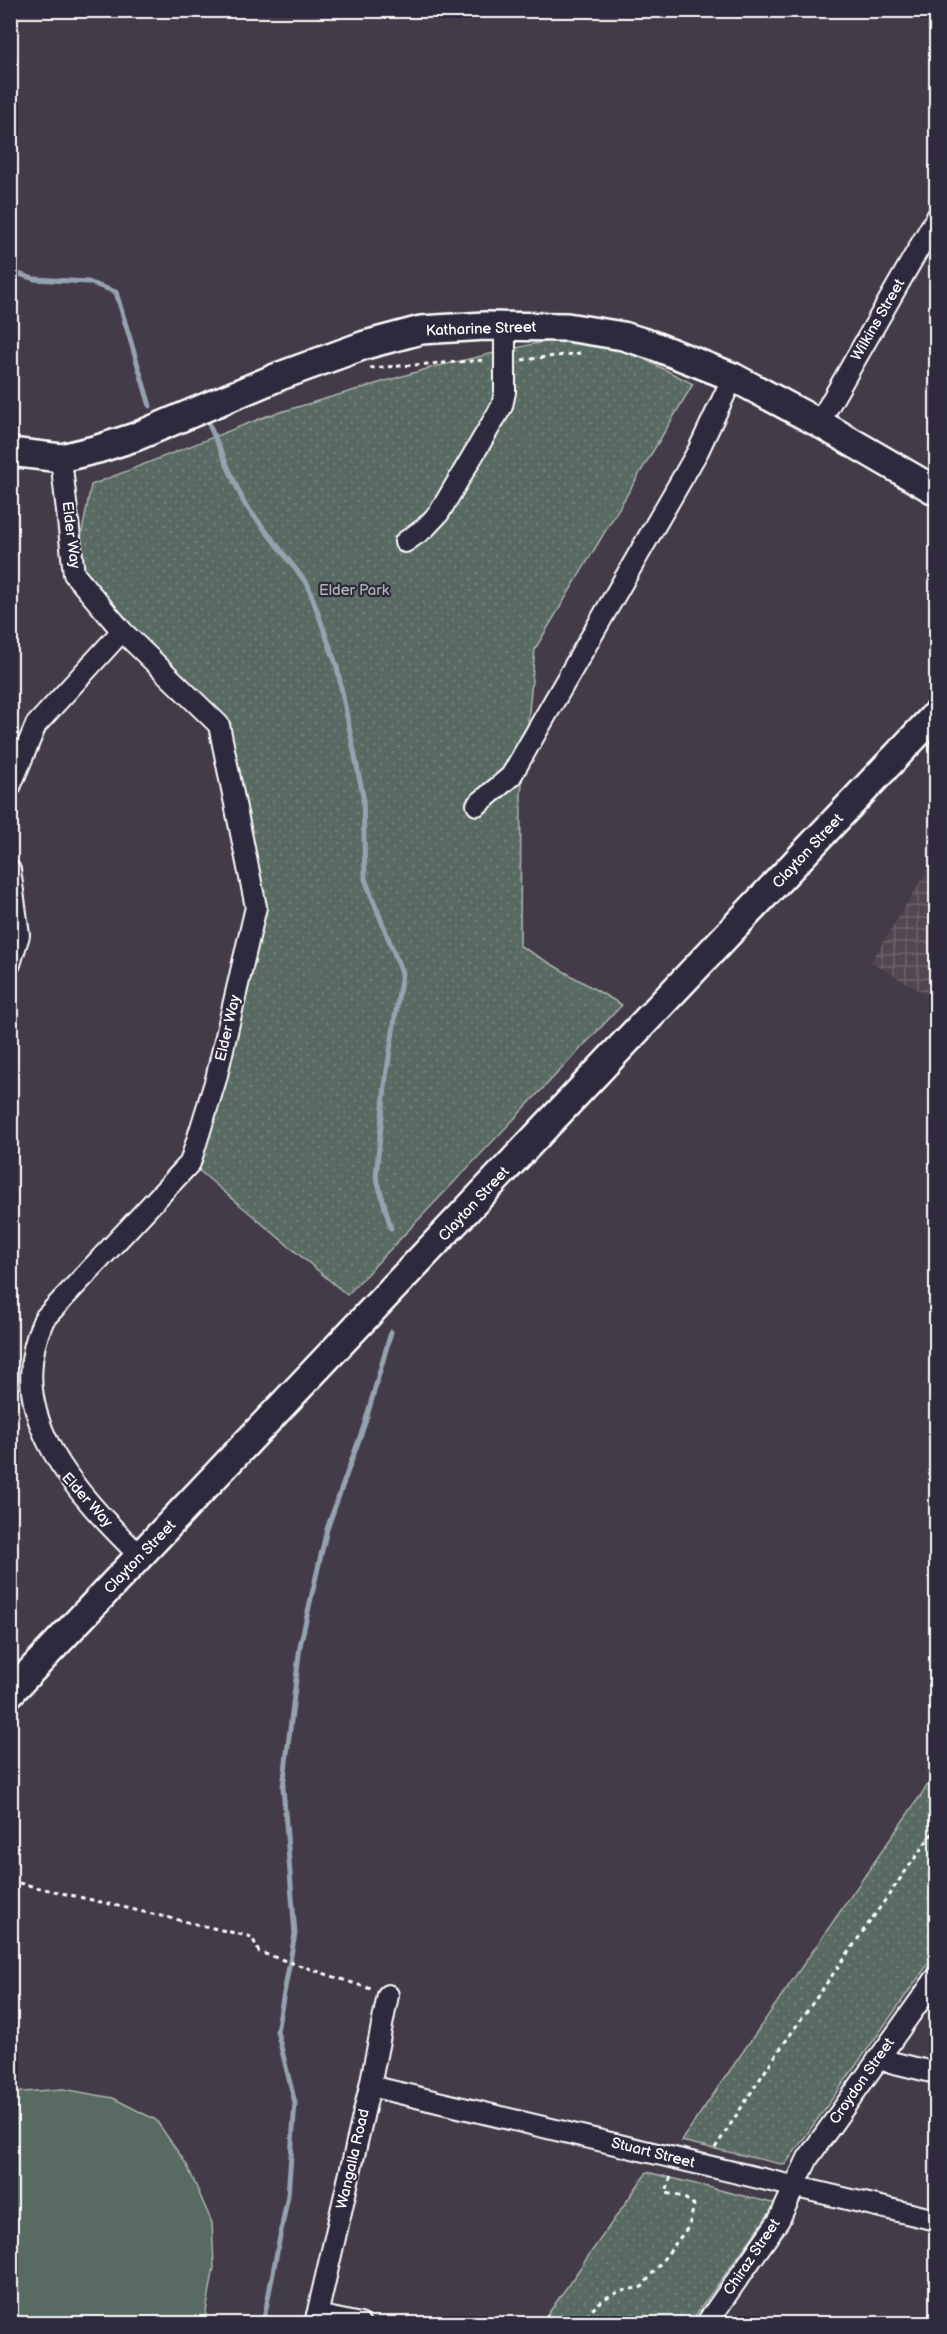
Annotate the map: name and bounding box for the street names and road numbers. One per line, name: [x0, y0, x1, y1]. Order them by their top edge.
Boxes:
street label: Wilkins Street: [847, 275, 909, 364]
street label: Katharine Street: [425, 318, 537, 340]
street label: Elder Way: [57, 500, 85, 570]
street label: Clayton Street: [769, 809, 848, 892]
street label: Elder Way: [211, 993, 245, 1063]
street label: Clayton Street: [435, 1162, 514, 1245]
street label: Elder Way: [57, 1469, 117, 1532]
street label: Clayton Street: [100, 1516, 180, 1598]
street label: Croydon Street: [825, 2034, 899, 2128]
street label: Wangalla Road: [332, 2107, 374, 2211]
street label: Stuart Street: [609, 2133, 697, 2173]
street label: Chiraz Street: [719, 2215, 785, 2299]

